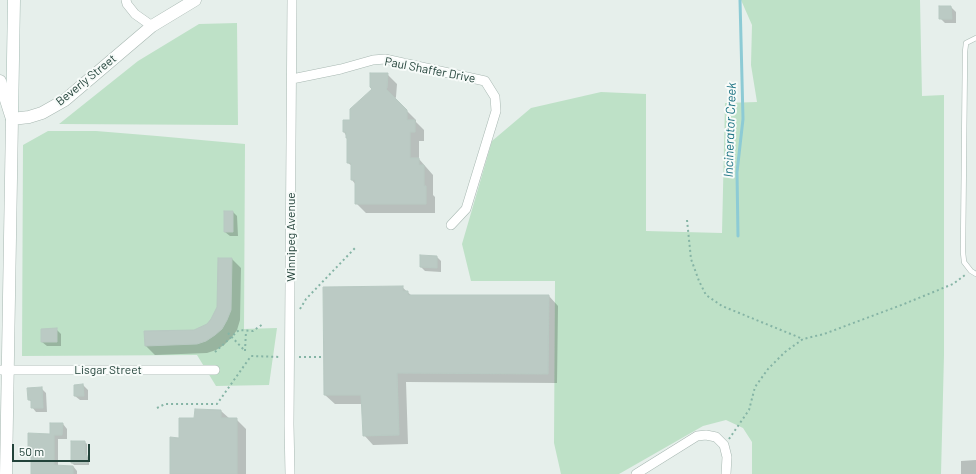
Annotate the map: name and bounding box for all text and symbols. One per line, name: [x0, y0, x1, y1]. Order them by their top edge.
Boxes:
street label: Beverly Street: [53, 51, 119, 109]
street label: Paul Shaffer Drive: [383, 54, 477, 86]
water label: Incinerator Creek: [721, 82, 739, 178]
street label: Winnipeg Avenue: [284, 192, 298, 282]
street label: Lisgar Street: [74, 363, 142, 377]
scale bar: [14, 436, 92, 462]
text: 50 m: [19, 444, 44, 458]

